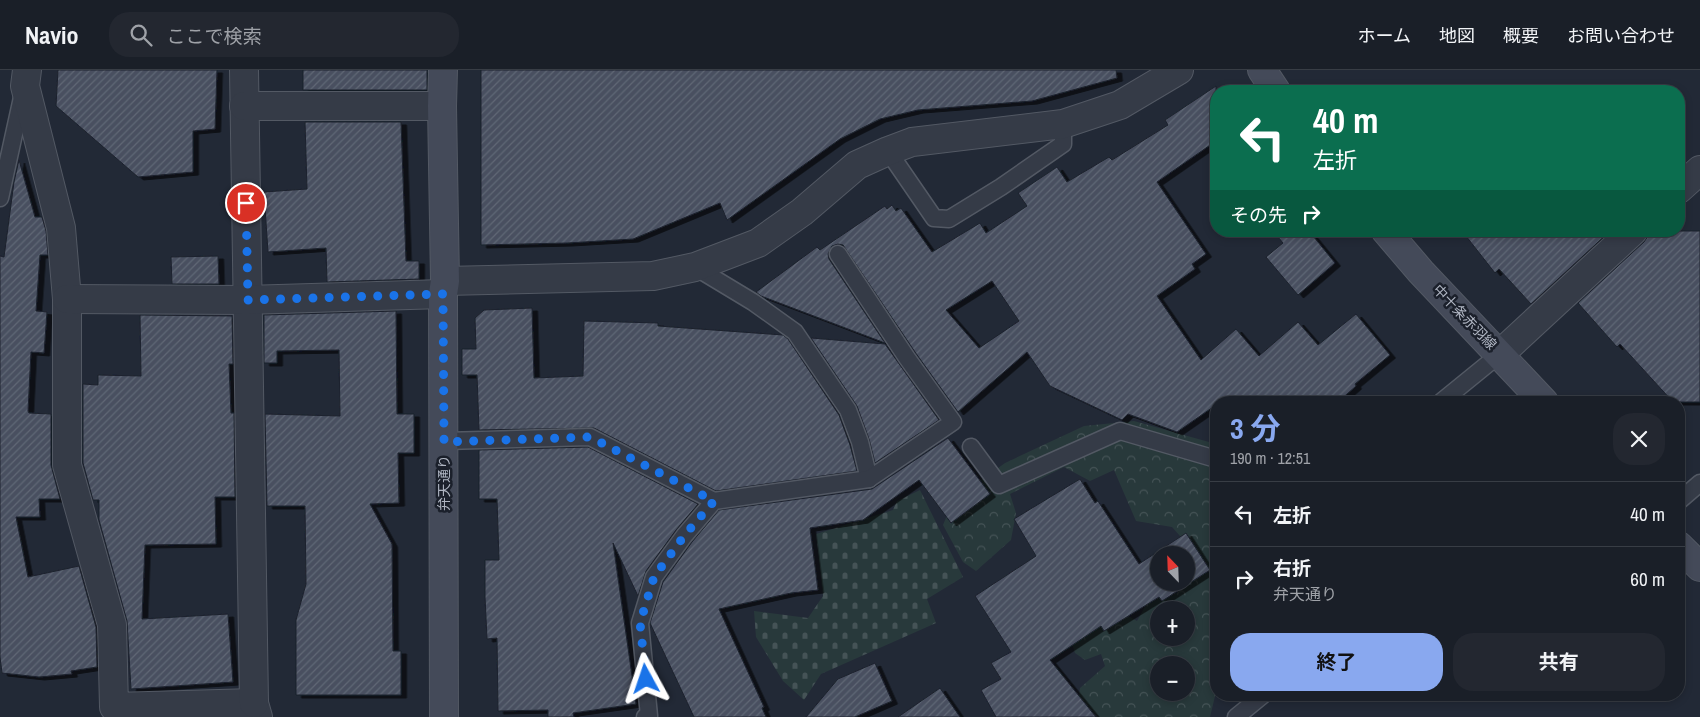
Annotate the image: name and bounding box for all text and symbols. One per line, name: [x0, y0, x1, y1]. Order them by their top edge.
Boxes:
search box: [109, 12, 459, 57]
text: Navio: [25, 19, 79, 51]
icon: search: [127, 21, 155, 49]
text: ここで検索: [167, 23, 262, 49]
text: ホーム: [1358, 23, 1411, 48]
text: 地図: [1439, 23, 1475, 48]
text: 概要: [1503, 23, 1539, 48]
text: お問い合わせ: [1567, 23, 1675, 48]
text: 40 m: [1313, 97, 1378, 144]
icon: left: [1230, 105, 1295, 170]
text: 左折: [1313, 145, 1357, 175]
pin: [225, 182, 267, 224]
icon: arrive: [232, 189, 260, 217]
icon: right: [1297, 200, 1325, 228]
text: その先: [1230, 202, 1287, 228]
street label: 中十条赤羽線: [1429, 281, 1501, 353]
text: 3 分: [1230, 408, 1281, 448]
button: close: [1613, 413, 1665, 465]
text: 190 m · 12:51: [1230, 447, 1310, 469]
street label: 弁天通り: [435, 455, 453, 511]
icon: left: [1230, 500, 1258, 528]
text: 40 m: [1630, 501, 1665, 527]
text: 左折: [1273, 502, 1311, 528]
north arrow: [1150, 546, 1195, 591]
map controls: [1150, 546, 1195, 701]
text: 右折: [1273, 555, 1311, 581]
icon: right: [1230, 565, 1258, 593]
text: 60 m: [1630, 566, 1665, 592]
text: 弁天通り: [1273, 583, 1337, 605]
button: +: [1150, 601, 1195, 646]
button: 終了: [1230, 633, 1443, 691]
button: 共有: [1453, 633, 1665, 691]
position arrow: [619, 652, 671, 704]
button: −: [1150, 656, 1195, 701]

